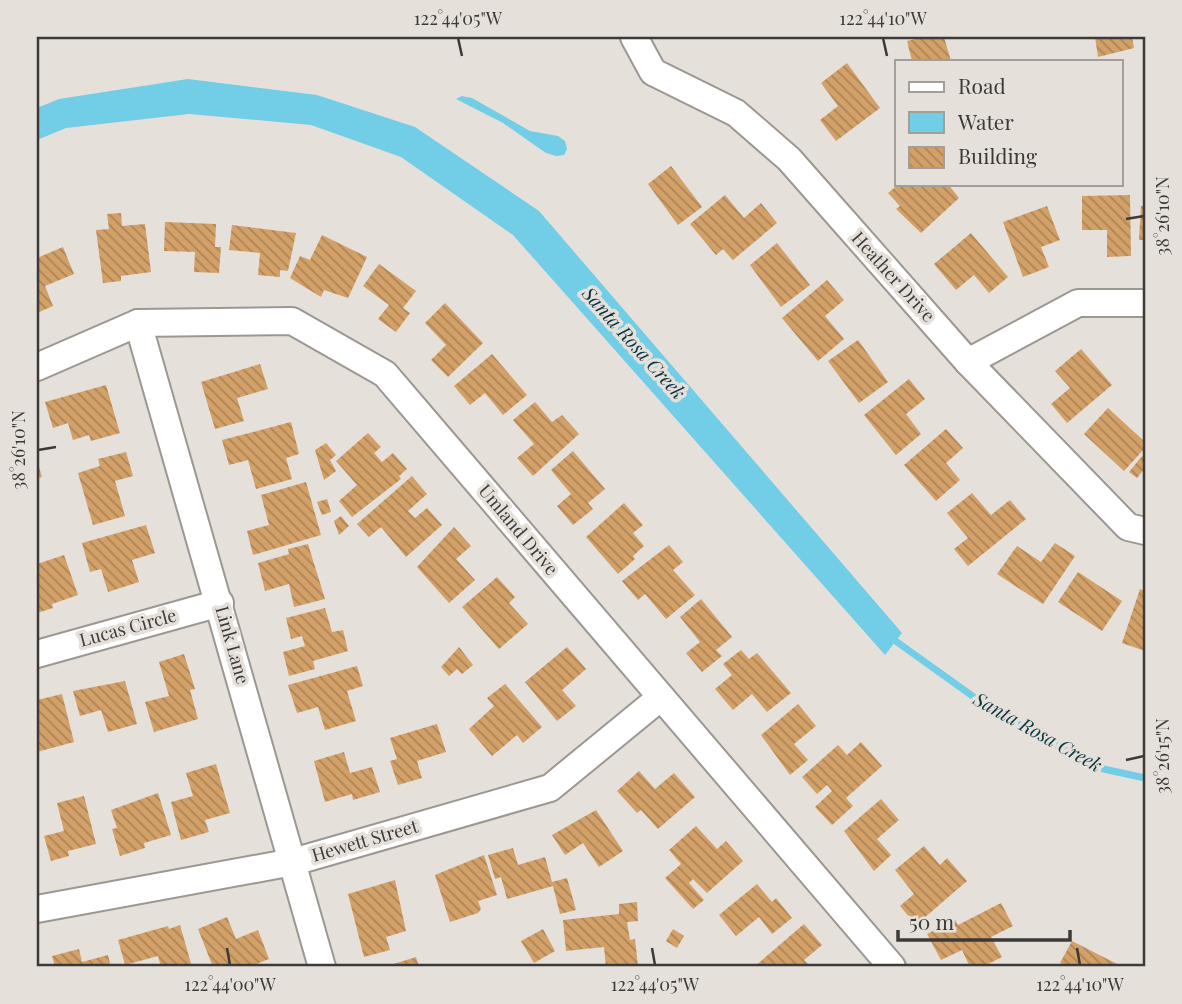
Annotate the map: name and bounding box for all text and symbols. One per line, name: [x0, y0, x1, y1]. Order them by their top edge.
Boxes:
text: 122°44'05"W: [414, 6, 503, 30]
text: 122°44'10"W: [839, 6, 927, 30]
legend: [895, 60, 1122, 186]
text: Road: [958, 71, 1006, 99]
text: Water: [957, 107, 1014, 135]
text: Building: [958, 141, 1037, 169]
text: 38°26'10"N: [1150, 176, 1174, 256]
street label: Heather Drive: [847, 226, 941, 327]
water label: Santa Rosa Creek: [577, 280, 692, 404]
text: 38°26'10"N: [6, 410, 30, 490]
street label: Umland Drive: [474, 479, 564, 580]
street label: Lucas Circle: [77, 603, 179, 651]
street label: Link Lane: [210, 603, 256, 687]
water label: Santa Rosa Creek: [969, 685, 1108, 777]
text: 38°26'15"N: [1150, 718, 1174, 794]
street label: Hewett Street: [309, 813, 421, 867]
scale bar: [898, 899, 1070, 943]
text: 50 m: [909, 907, 955, 935]
text: 122°44'00"W: [184, 972, 276, 996]
text: 122°44'05"W: [611, 972, 700, 996]
text: 122°44'10"W: [1036, 972, 1124, 996]

